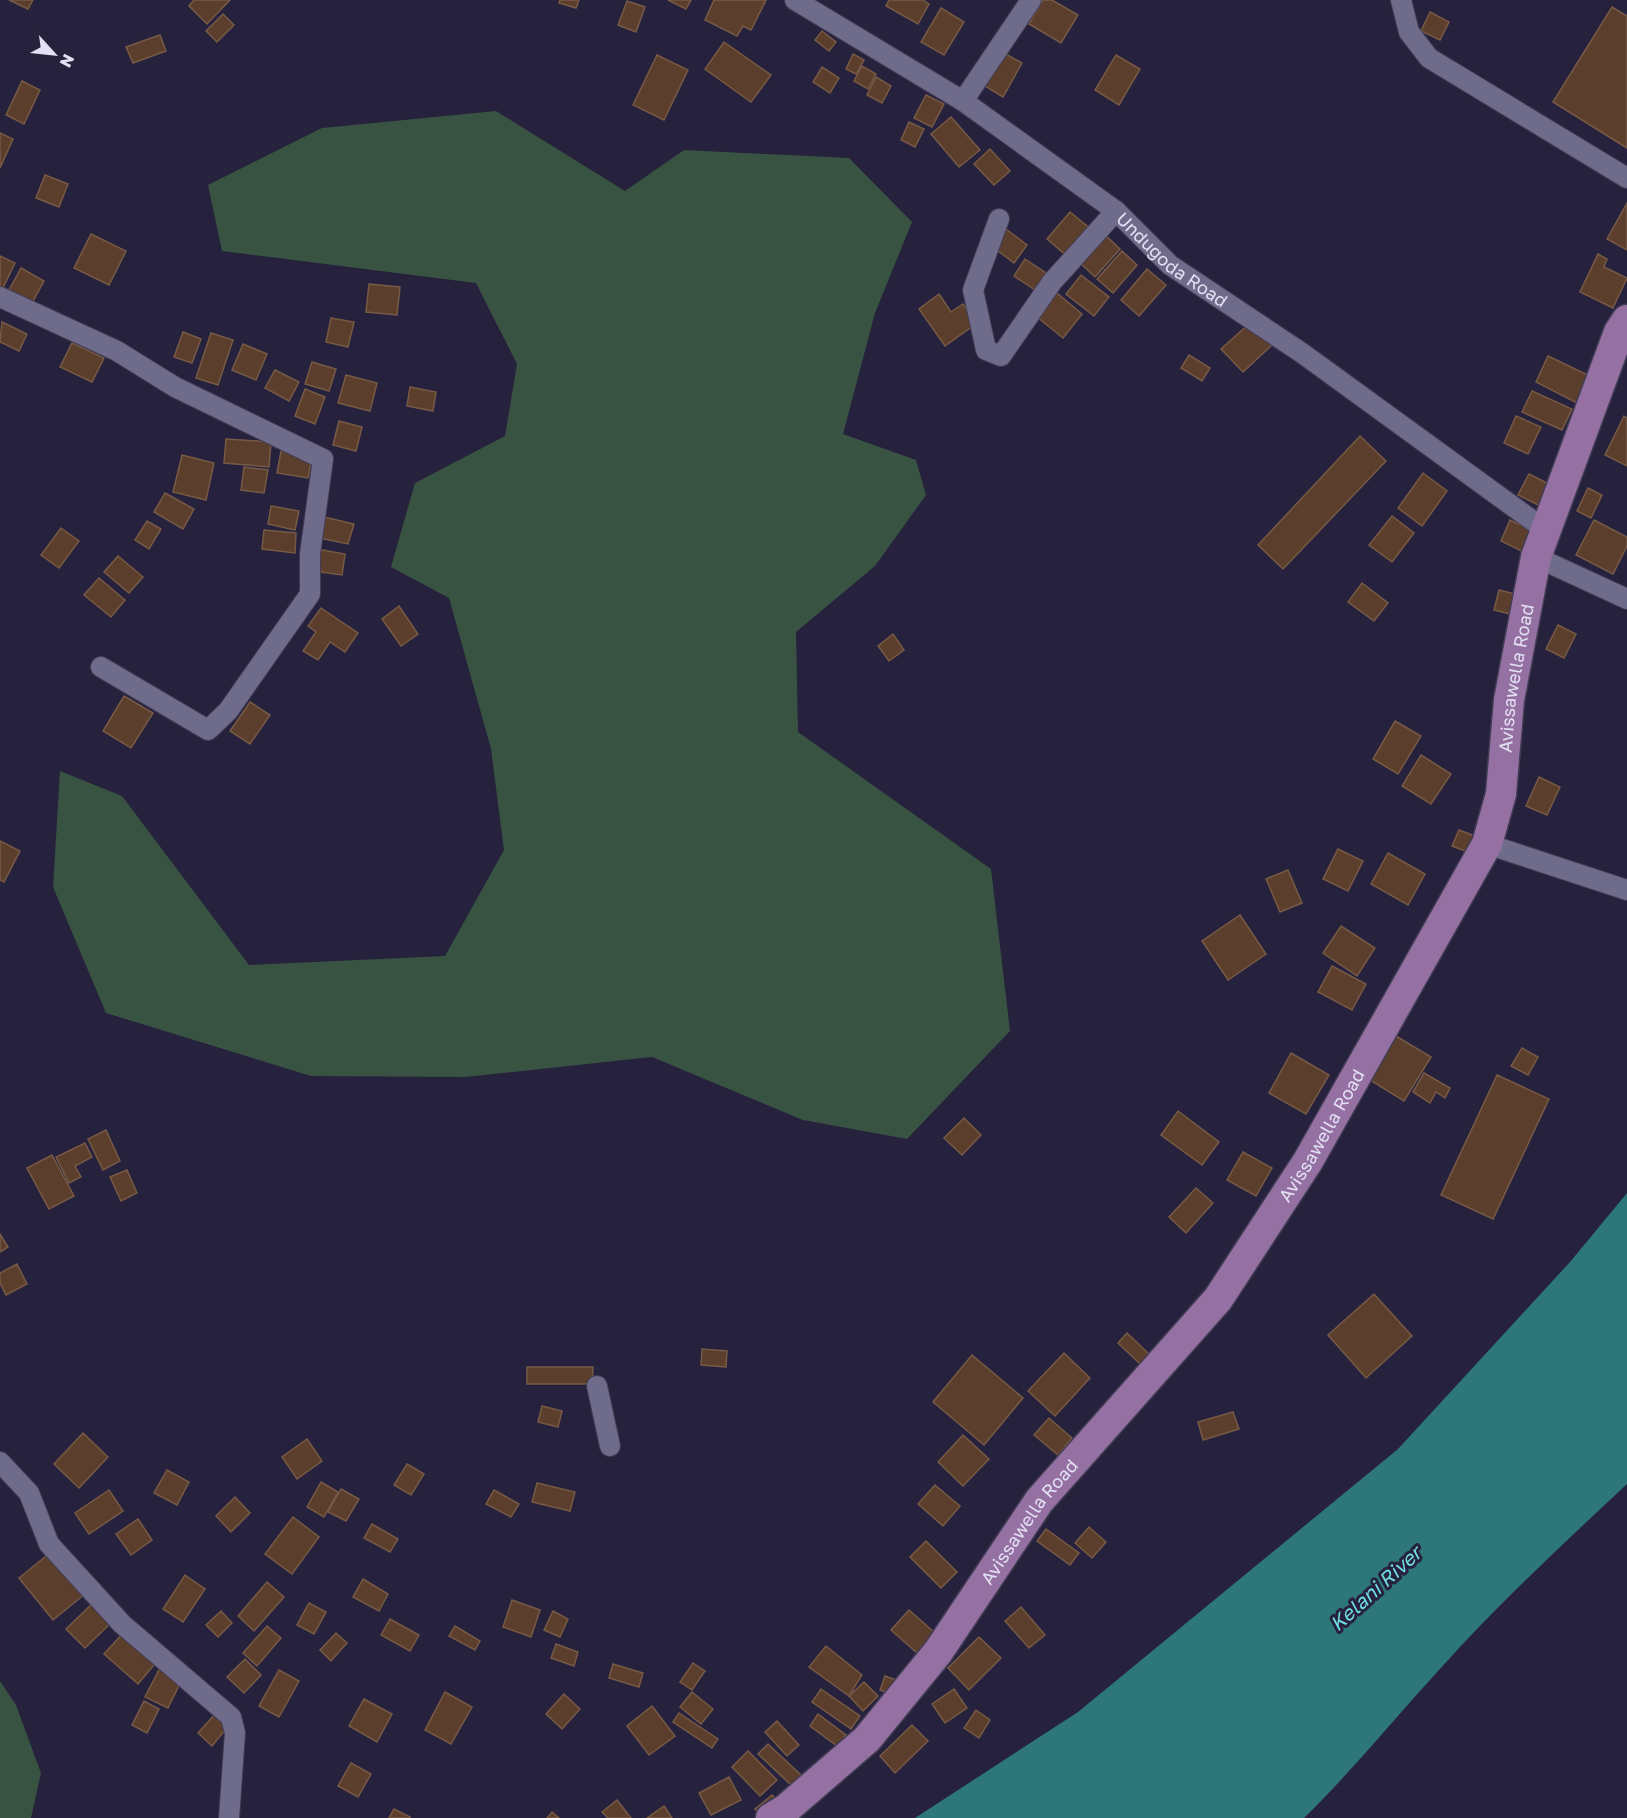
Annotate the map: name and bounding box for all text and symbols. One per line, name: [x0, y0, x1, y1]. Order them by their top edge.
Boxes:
north arrow: [24, 24, 84, 84]
text: N: [56, 51, 79, 71]
street label: Undugoda Road: [1112, 207, 1232, 311]
street label: Avissawella Road: [1494, 602, 1538, 753]
street label: Avissawella Road: [1274, 1065, 1369, 1206]
street label: Avissawella Road: [976, 1454, 1082, 1588]
water label: Kelani River: [1324, 1539, 1428, 1635]

